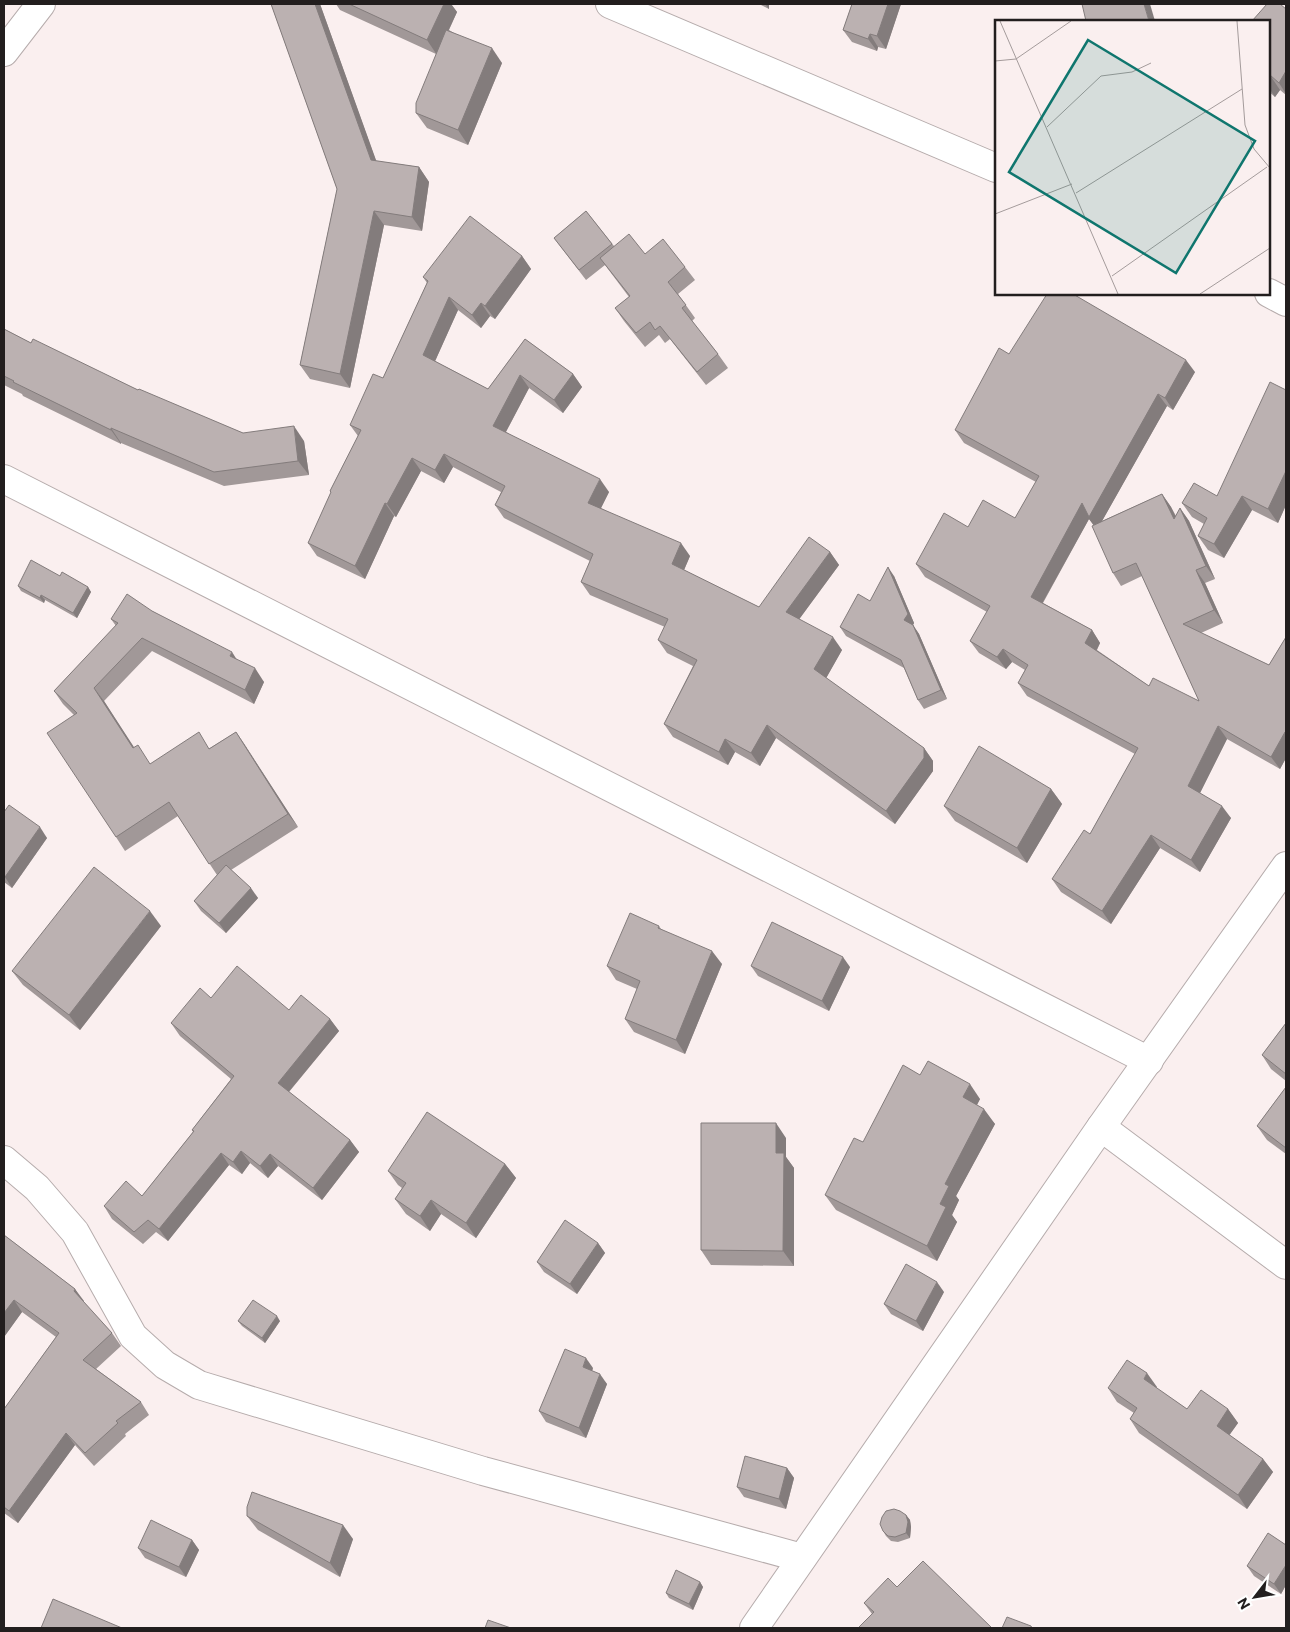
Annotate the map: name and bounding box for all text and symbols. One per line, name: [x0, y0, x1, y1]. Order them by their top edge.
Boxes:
inset map: [995, 20, 1270, 295]
north arrow: [1230, 1572, 1280, 1622]
text: N: [1233, 1595, 1253, 1613]

